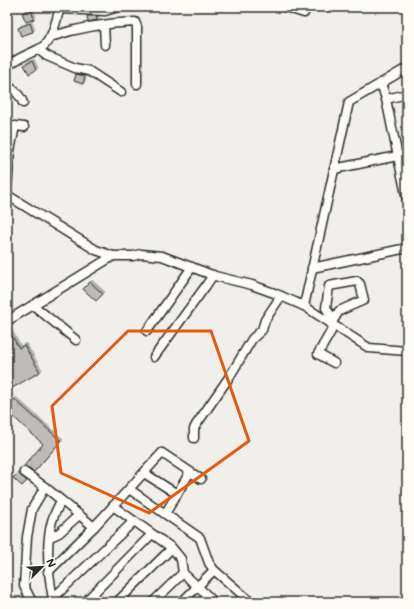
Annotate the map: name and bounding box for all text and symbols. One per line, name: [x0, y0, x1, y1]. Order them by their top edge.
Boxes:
north arrow: [22, 547, 62, 587]
text: N: [43, 556, 60, 570]

